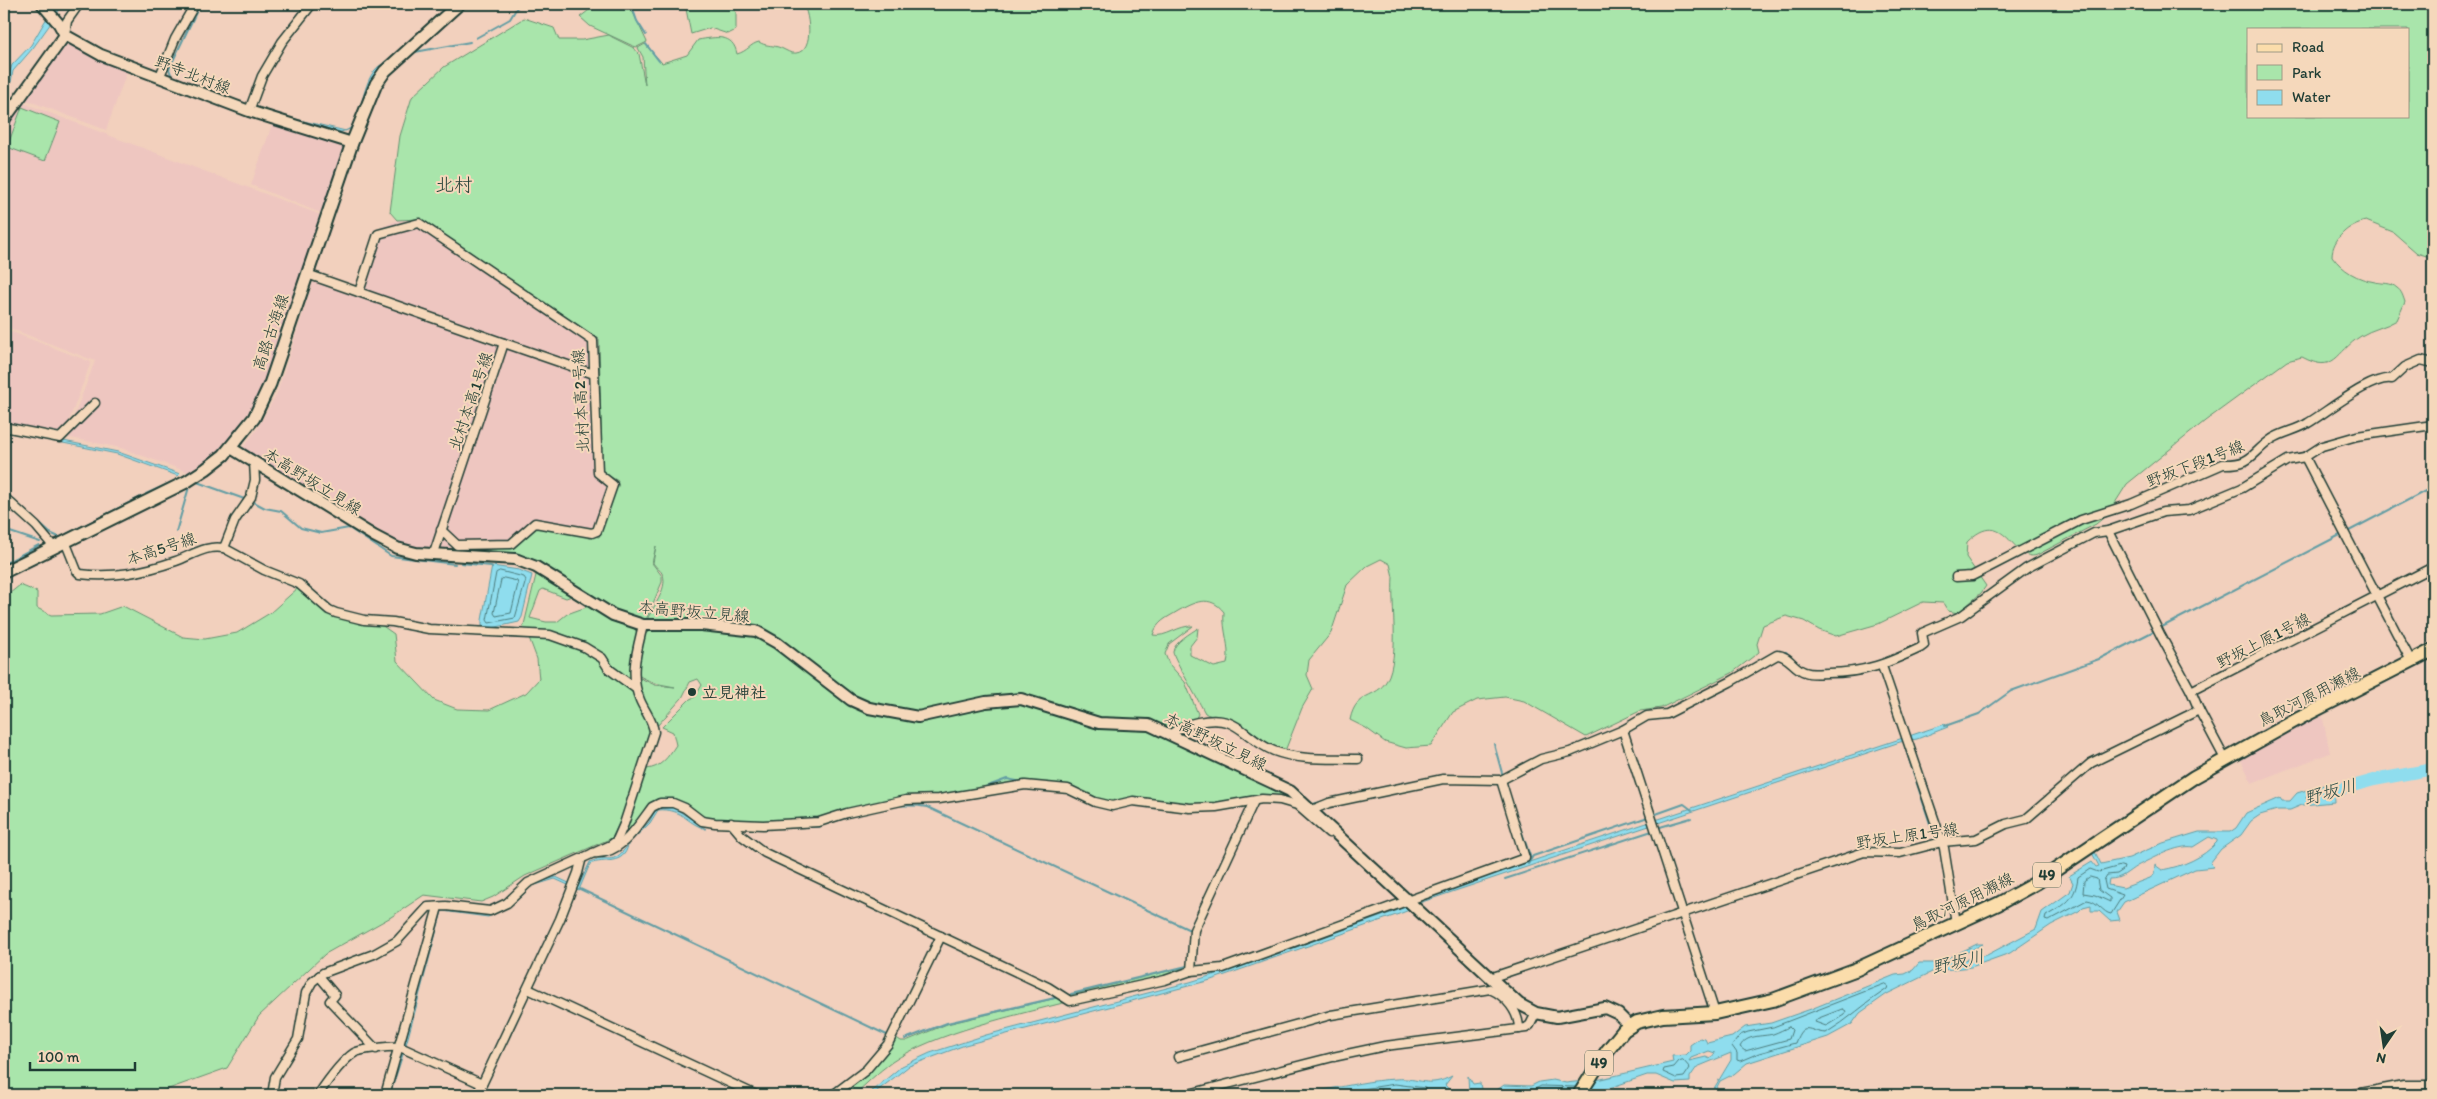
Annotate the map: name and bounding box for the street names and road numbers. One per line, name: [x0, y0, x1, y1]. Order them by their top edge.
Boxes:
street label: 野寺北村線: [152, 51, 234, 98]
street label: 高路古海線: [248, 291, 292, 373]
street label: 北村本高2号線: [568, 348, 593, 454]
street label: 北村本高1号線: [445, 349, 496, 453]
street label: 野坂下段1号線: [2143, 436, 2247, 491]
street label: 本高野坂立見線: [260, 444, 365, 519]
street label: 本高5号線: [124, 528, 199, 569]
street label: 本高野坂立見線: [637, 597, 751, 626]
street label: 野坂上原1号線: [2213, 609, 2314, 672]
street label: 鳥取河原用瀬線: [2255, 663, 2363, 730]
street label: 本高野坂立見線: [1161, 708, 1270, 775]
street label: 野坂上原1号線: [1855, 819, 1960, 852]
road number: 49: [2033, 862, 2061, 888]
street label: 鳥取河原用瀬線: [1908, 868, 2017, 935]
road number: 49: [1585, 1050, 1613, 1076]

